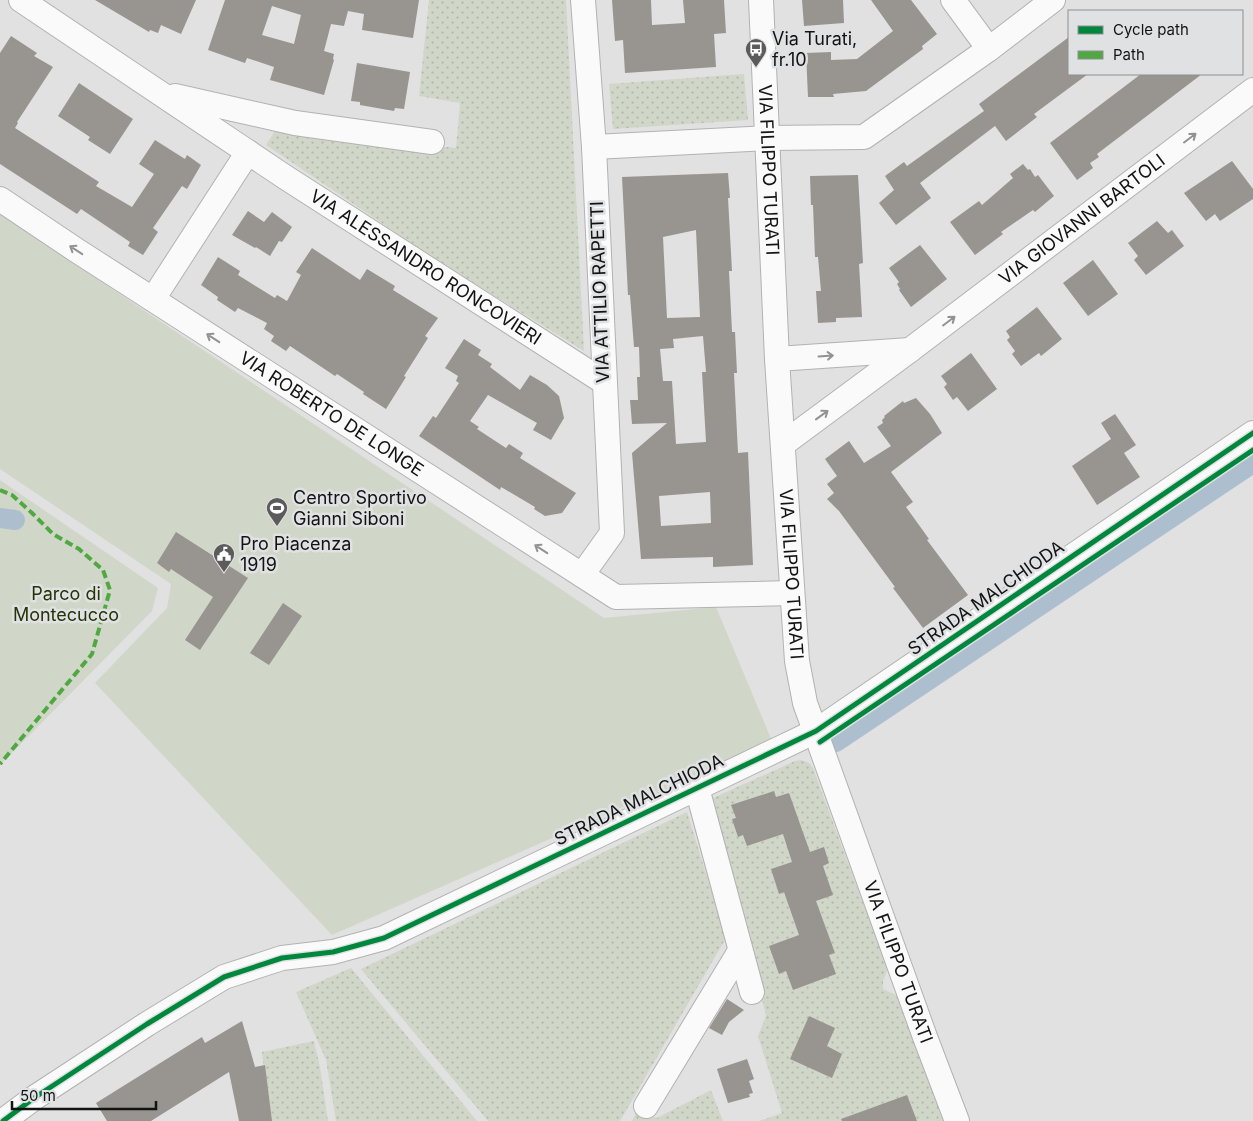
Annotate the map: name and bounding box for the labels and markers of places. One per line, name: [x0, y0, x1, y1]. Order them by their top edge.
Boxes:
place label: Via Turati, fr.10: [772, 28, 857, 70]
bus stop icon: Via Turati, fr.10: [744, 37, 768, 68]
place label: Centro Sportivo Gianni Siboni: [293, 487, 427, 529]
sports icon: Centro Sportivo Gianni Siboni: [265, 496, 289, 527]
place label: Pro Piacenza 1919: [240, 533, 351, 575]
public building icon: Pro Piacenza 1919: [212, 542, 236, 573]

